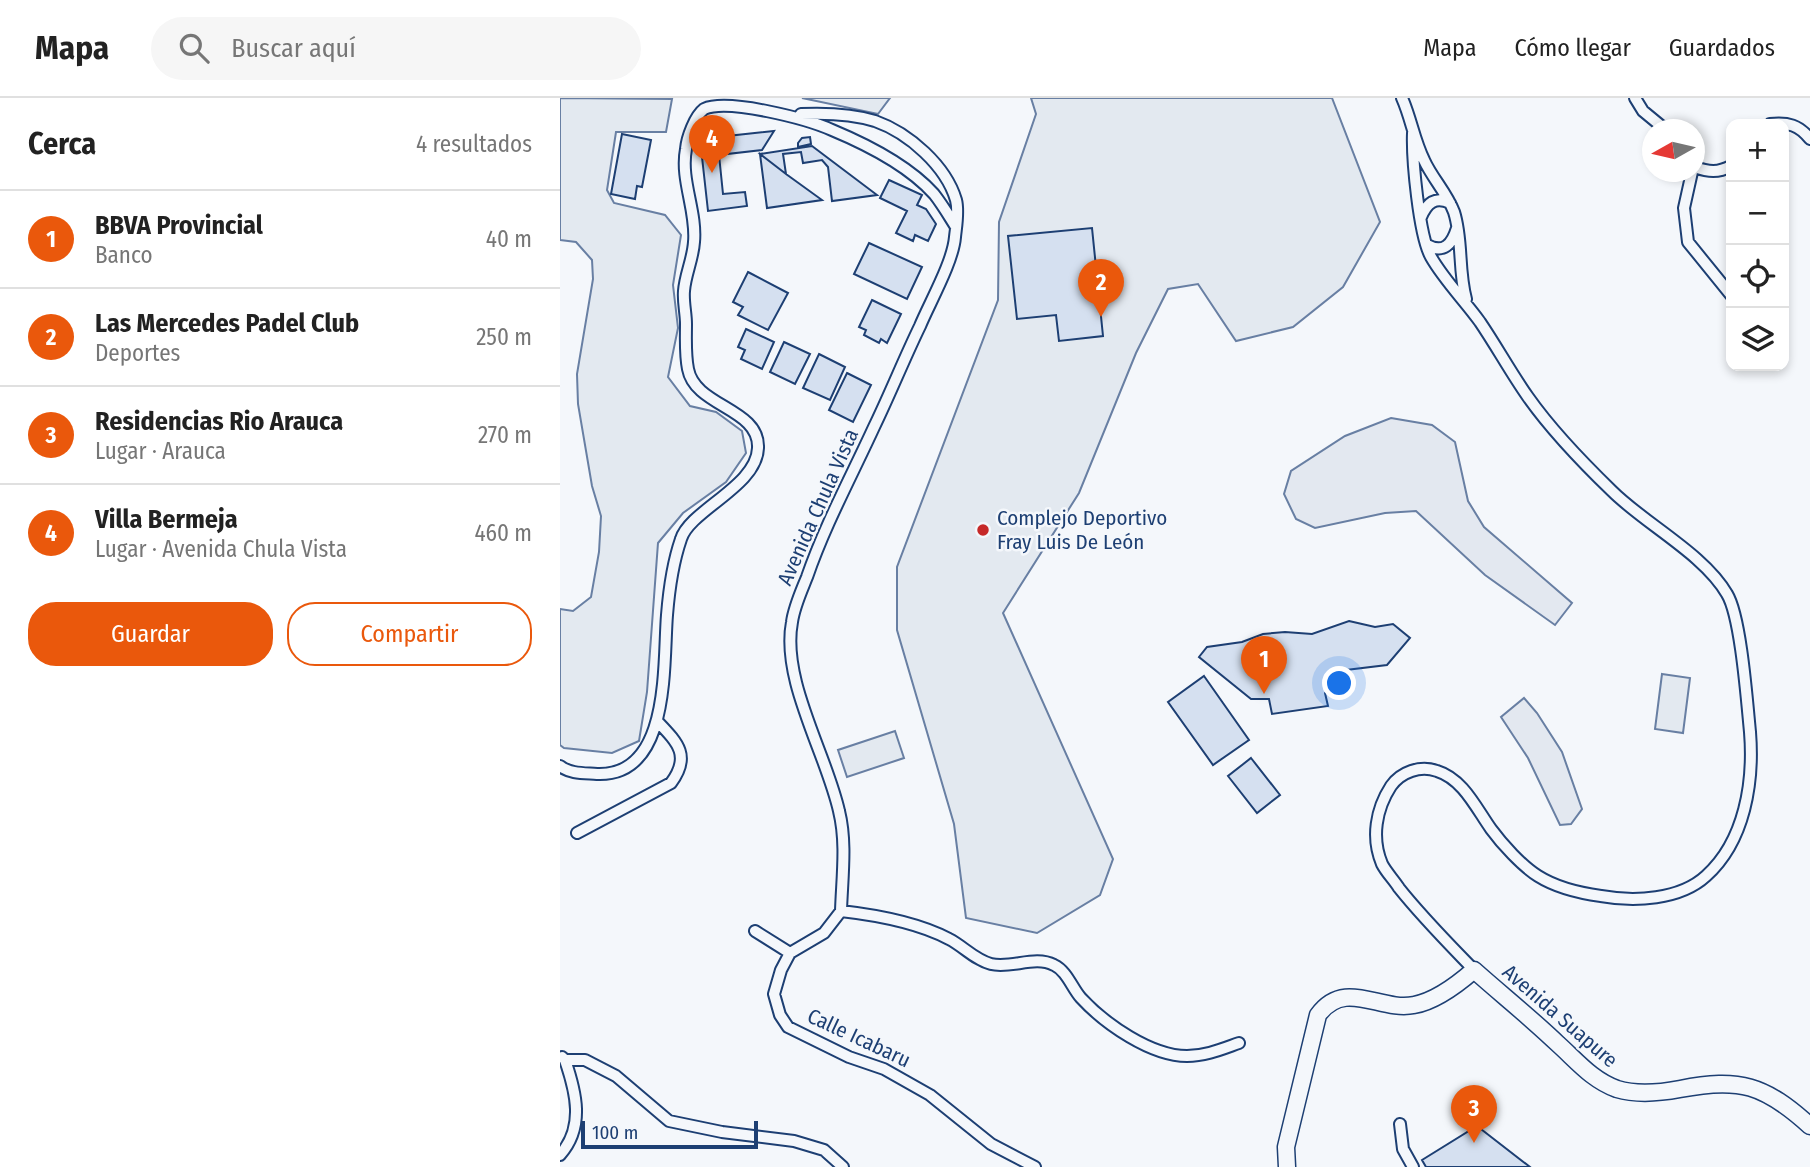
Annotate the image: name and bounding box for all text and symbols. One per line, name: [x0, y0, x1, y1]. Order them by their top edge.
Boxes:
search box: [151, 17, 641, 80]
text: Mapa: [35, 28, 109, 68]
icon: search: [175, 29, 213, 67]
text: Buscar aquí: [231, 33, 356, 64]
text: Mapa: [1423, 34, 1476, 62]
text: Cómo llegar: [1514, 34, 1631, 62]
text: Guardados: [1669, 34, 1775, 62]
pin: 4: [689, 115, 735, 173]
north arrow: [1642, 119, 1705, 182]
map controls: [1726, 119, 1789, 371]
button: +: [1726, 119, 1789, 182]
text: Cerca: [28, 126, 96, 162]
text: 4 resultados: [416, 130, 532, 158]
button: −: [1726, 182, 1789, 245]
text: BBVA Provincial: [95, 210, 263, 241]
text: 1: [46, 225, 56, 253]
text: 40 m: [486, 225, 532, 253]
text: Banco: [95, 241, 152, 269]
button: locate: [1726, 245, 1789, 308]
pin: 2: [1078, 259, 1124, 317]
text: Las Mercedes Padel Club: [95, 308, 359, 339]
button: layers: [1726, 308, 1789, 371]
text: 2: [46, 323, 56, 351]
text: 250 m: [476, 323, 532, 351]
text: Deportes: [95, 339, 180, 367]
text: Residencias Rio Arauca: [95, 406, 343, 437]
text: 3: [46, 421, 56, 449]
text: 270 m: [478, 421, 532, 449]
street label: Avenida Chula Vista: [772, 425, 864, 589]
text: Lugar · Arauca: [95, 437, 226, 465]
text: Villa Bermeja: [95, 504, 238, 535]
place label: Complejo Deportivo Fray Luis De León: [997, 505, 1167, 555]
text: 4: [45, 519, 57, 547]
text: 460 m: [474, 519, 532, 547]
marker: Complejo Deportivo Fray Luis De León: [975, 522, 991, 538]
text: Lugar · Avenida Chula Vista: [95, 535, 347, 563]
button: Guardar: [28, 602, 273, 666]
button: Compartir: [287, 602, 532, 666]
pin: 1: [1241, 636, 1287, 694]
your location: [1322, 666, 1356, 700]
street label: Avenida Suapure: [1497, 959, 1623, 1073]
street label: Calle Icabaru: [803, 1003, 915, 1073]
pin: 3: [1451, 1085, 1497, 1143]
scale bar: [581, 1118, 758, 1150]
text: 100 m: [592, 1121, 638, 1144]

